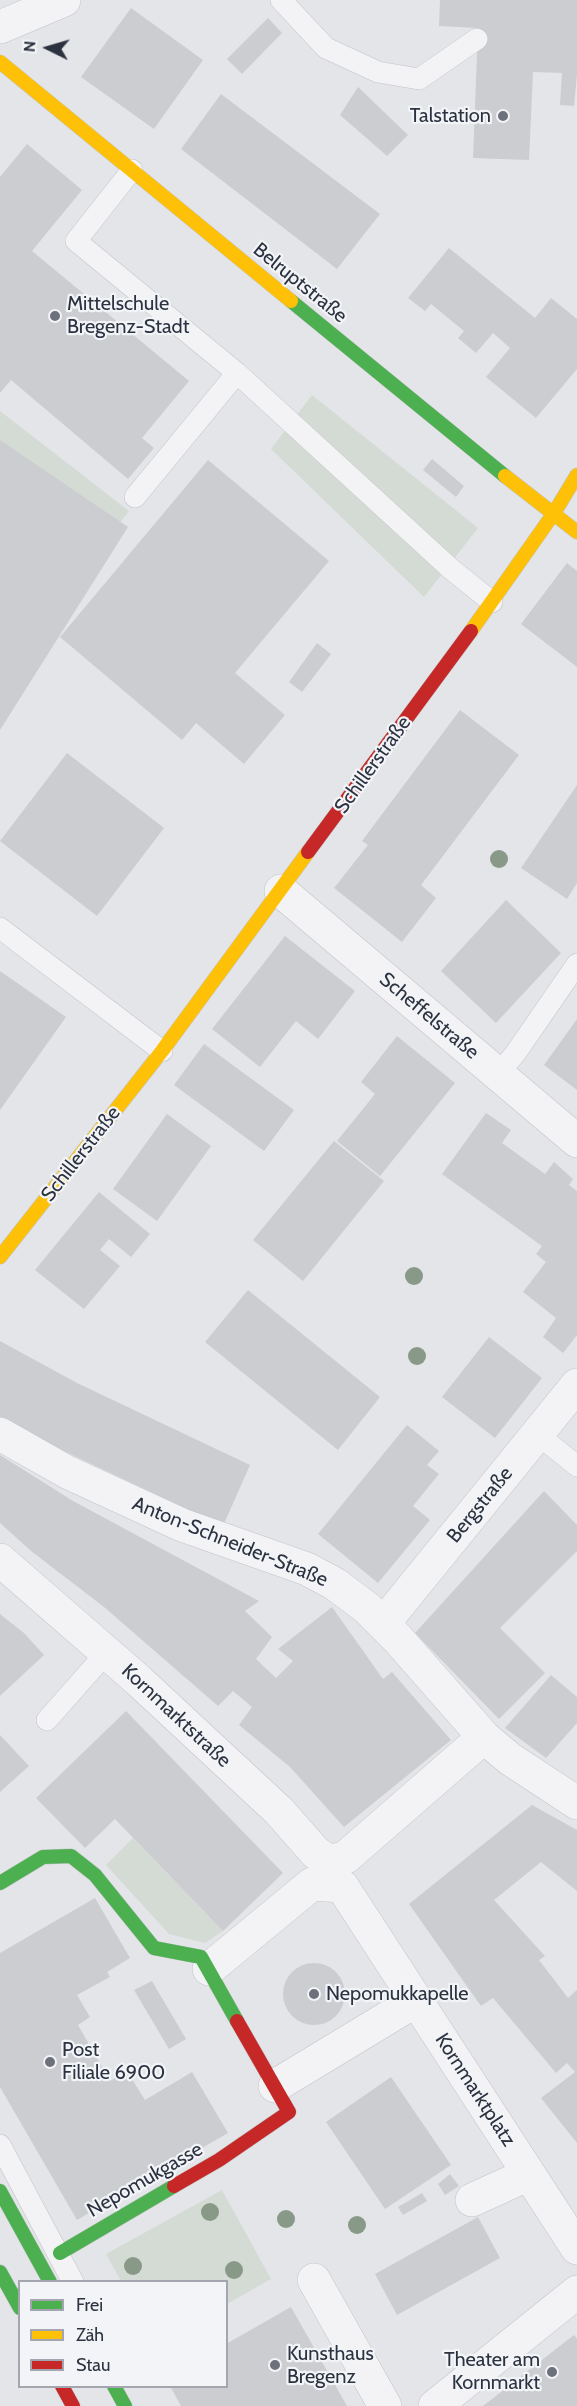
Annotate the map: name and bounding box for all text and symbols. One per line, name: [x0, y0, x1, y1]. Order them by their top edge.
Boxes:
north arrow: [18, 18, 78, 78]
text: N: [20, 40, 40, 53]
place label: Talstation: [410, 104, 491, 128]
marker: Talstation: [496, 109, 510, 123]
street label: Belruptstraße: [248, 238, 352, 328]
place label: Mittelschule Bregenz-Stadt: [67, 292, 189, 339]
marker: Mittelschule Bregenz-Stadt: [48, 309, 62, 323]
street label: Schillerstraße: [330, 712, 416, 818]
street label: Scheffelstraße: [374, 967, 484, 1065]
street label: Schillerstraße: [36, 1102, 126, 1206]
street label: Bergstraße: [442, 1462, 518, 1548]
street label: Anton-Schneider-Straße: [129, 1492, 331, 1592]
street label: Kornmarktstraße: [116, 1659, 236, 1773]
place label: Nepomukkapelle: [326, 1982, 469, 2006]
marker: Nepomukkapelle: [307, 1987, 321, 2001]
street label: Kornmarktplatz: [430, 2029, 520, 2151]
place label: Post Filiale 6900: [62, 2038, 165, 2085]
marker: Post Filiale 6900: [43, 2055, 57, 2069]
street label: Nepomukgasse: [83, 2137, 207, 2223]
legend: [18, 2280, 228, 2388]
text: Frei: [76, 2294, 103, 2316]
text: Zäh: [76, 2324, 104, 2346]
place label: Kunsthaus Bregenz: [287, 2342, 374, 2389]
place label: Theater am Kornmarkt: [444, 2348, 540, 2395]
text: Stau: [76, 2354, 110, 2376]
marker: Kunsthaus Bregenz: [268, 2358, 282, 2372]
marker: Theater am Kornmarkt: [545, 2365, 559, 2379]

